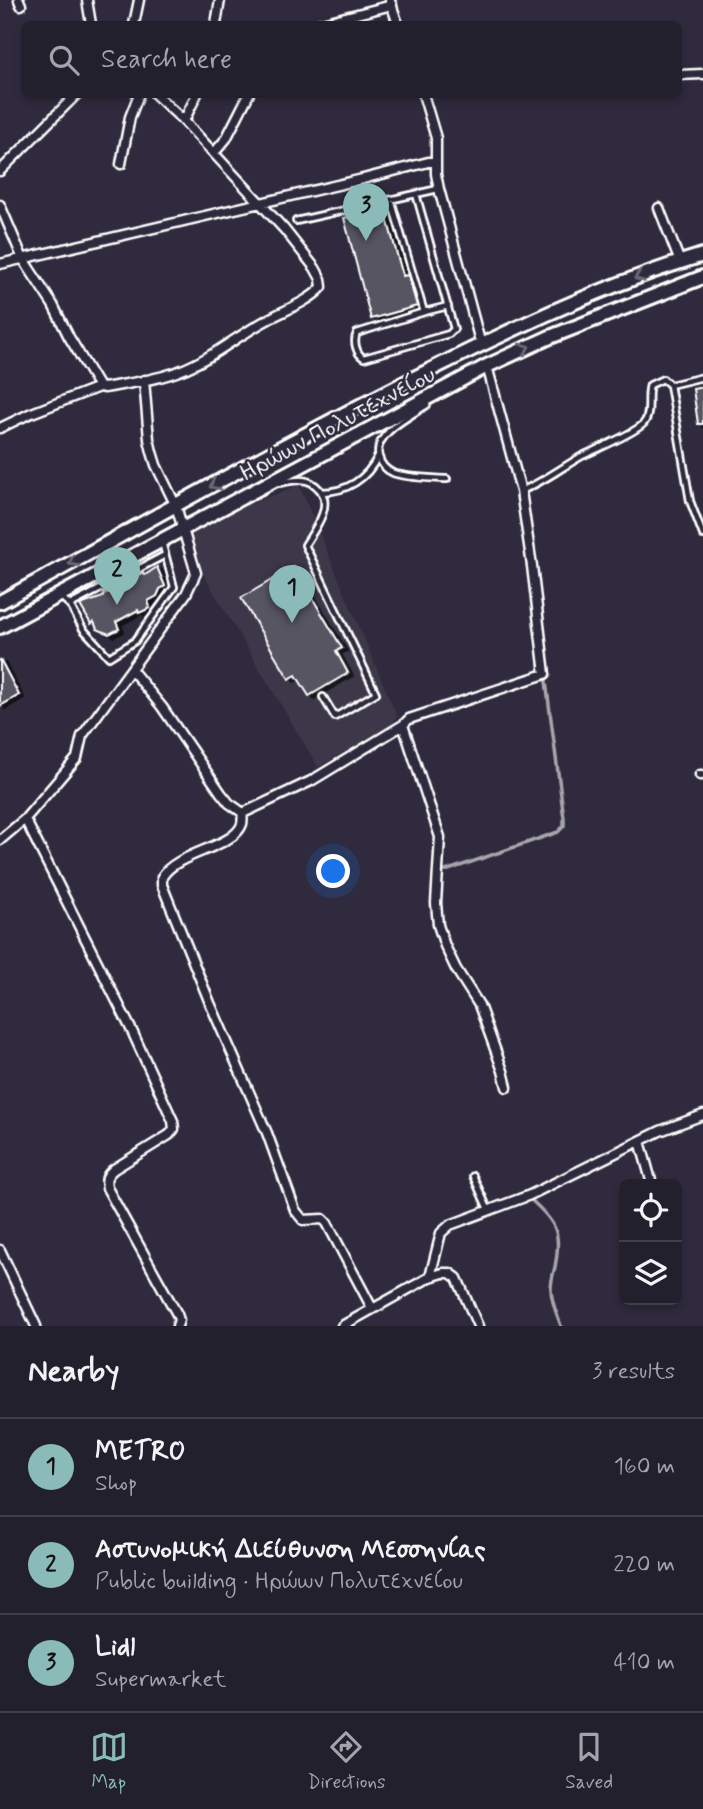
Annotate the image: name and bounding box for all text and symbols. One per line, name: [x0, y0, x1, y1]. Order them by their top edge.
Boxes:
search box: [21, 21, 682, 98]
icon: search: [45, 41, 83, 79]
text: Search here: [101, 43, 232, 77]
pin: 3: [343, 183, 389, 241]
one-way arrow: [633, 269, 645, 283]
one-way arrow: [518, 342, 530, 356]
street label: Ηρώων Πολυτεχνείου: [234, 359, 441, 489]
one-way arrow: [209, 477, 222, 490]
pin: 2: [94, 547, 140, 605]
one-way arrow: [68, 554, 80, 567]
pin: 1: [269, 565, 315, 623]
your location: [316, 854, 350, 888]
map controls: [619, 1179, 682, 1305]
button: locate: [619, 1179, 682, 1242]
button: layers: [619, 1242, 682, 1305]
text: Nearby: [28, 1352, 119, 1391]
text: 3 results: [592, 1357, 675, 1387]
text: METRO: [95, 1435, 186, 1469]
text: 1: [46, 1452, 56, 1482]
text: 160 m: [614, 1452, 675, 1482]
text: Shop: [95, 1469, 137, 1499]
text: Αστυνομική Διεύθυνση Μεσσηνίας: [95, 1533, 486, 1567]
text: 2: [45, 1550, 57, 1580]
text: 220 m: [613, 1550, 675, 1580]
text: Public building · Ηρώων Πολυτεχνείου: [95, 1567, 463, 1597]
text: Lidl: [95, 1631, 135, 1665]
text: 3: [46, 1648, 56, 1678]
text: 410 m: [613, 1648, 675, 1678]
text: Supermarket: [95, 1665, 226, 1695]
tab: Map: [90, 1728, 128, 1795]
tab: Directions: [307, 1728, 386, 1795]
tab: Saved: [565, 1728, 613, 1795]

